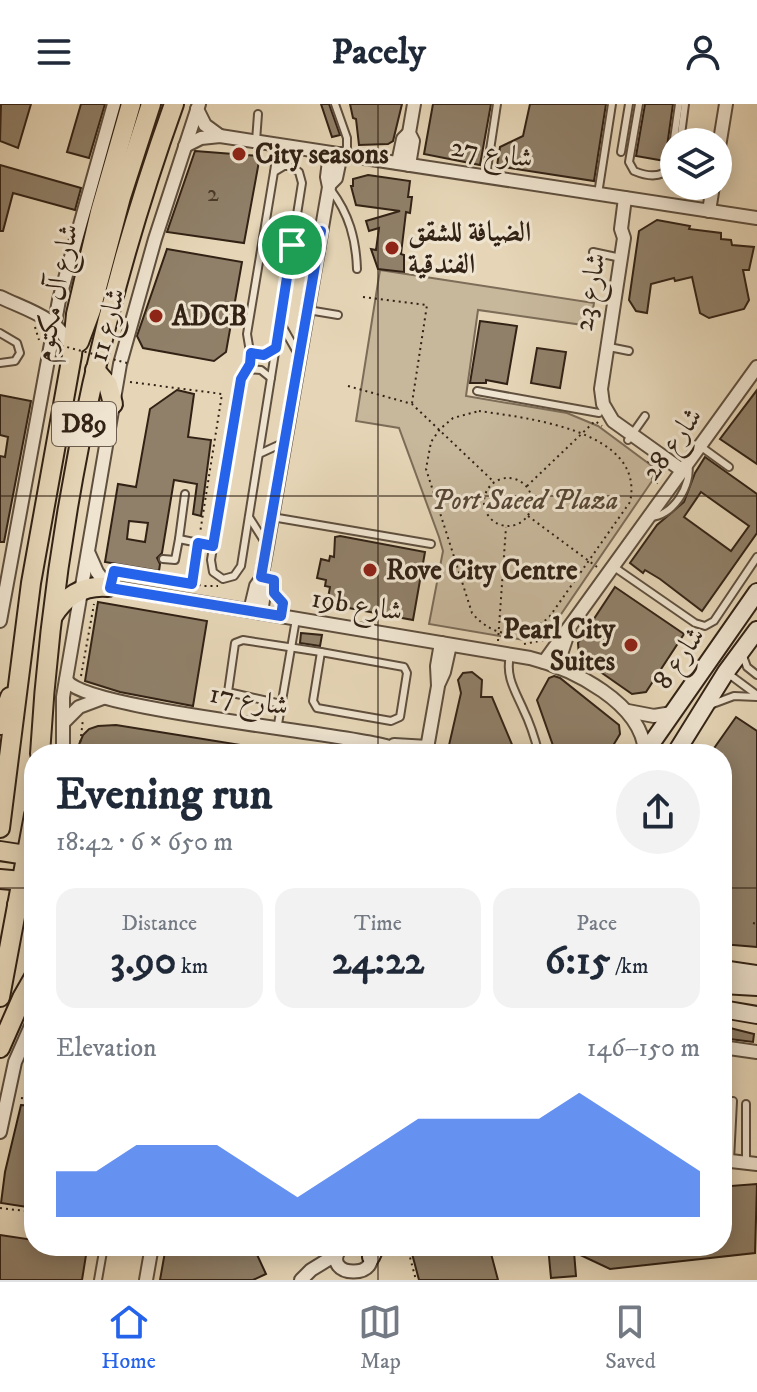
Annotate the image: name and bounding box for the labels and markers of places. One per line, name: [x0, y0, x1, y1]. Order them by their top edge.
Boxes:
place label: City seasons: [255, 137, 389, 172]
marker: City seasons: [230, 145, 248, 163]
pin: [258, 211, 326, 279]
place label: الضيافة للشقق الفندقية: [408, 215, 531, 282]
marker: الضيافة للشقق الفندقية: [383, 239, 401, 257]
place label: ADCB: [171, 299, 247, 334]
marker: ADCB: [147, 307, 165, 325]
place label: Rove City Centre: [386, 553, 578, 588]
marker: Rove City Centre: [361, 561, 379, 579]
place label: Pearl City Suites: [503, 612, 616, 679]
marker: Pearl City Suites: [622, 636, 640, 654]

